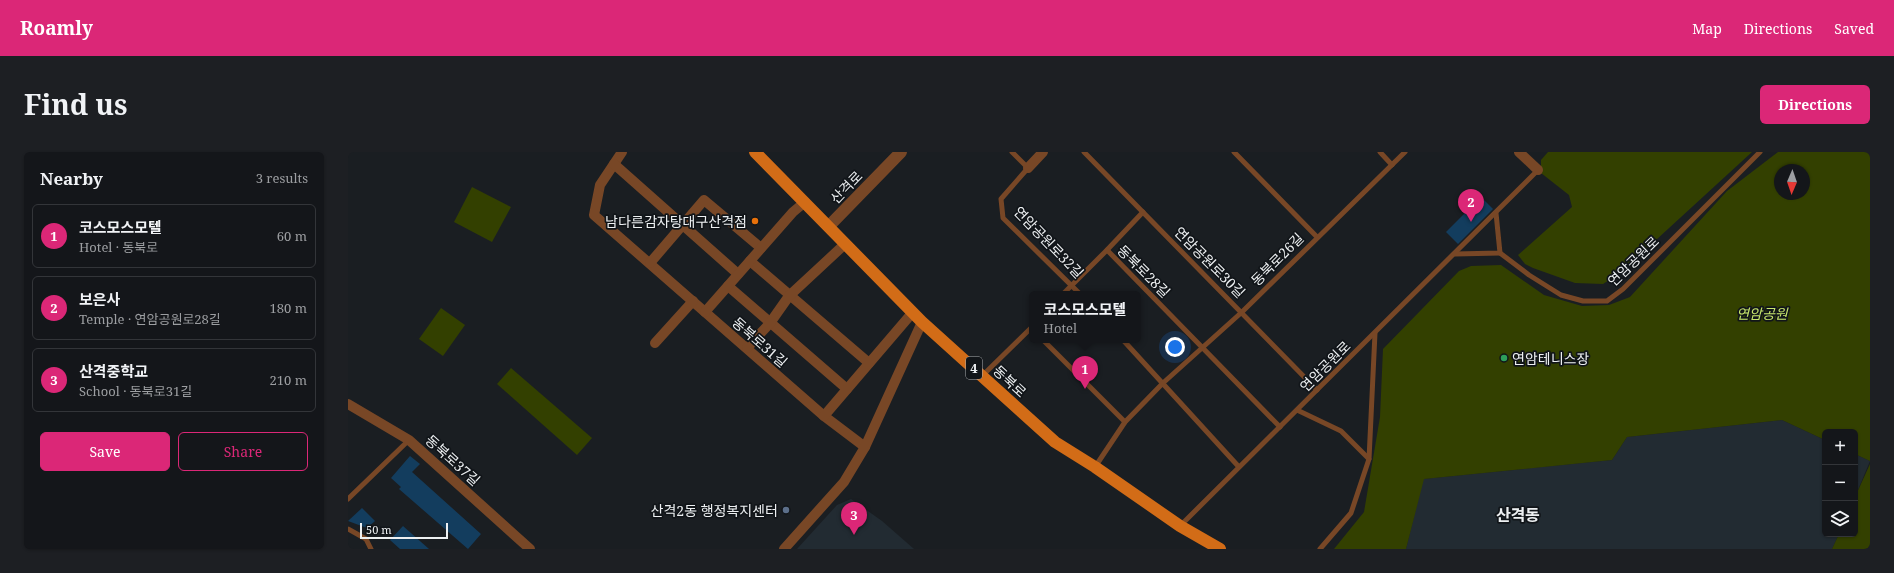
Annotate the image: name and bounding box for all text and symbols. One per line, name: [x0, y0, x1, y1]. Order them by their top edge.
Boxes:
text: Roamly: [20, 15, 93, 41]
text: Map: [1692, 19, 1722, 38]
text: Directions: [1744, 19, 1812, 38]
text: Saved: [1834, 19, 1874, 38]
text: Find us: [24, 85, 128, 123]
button: Directions: [1760, 85, 1870, 124]
north arrow: [1774, 164, 1810, 200]
street label: 산격로: [826, 166, 866, 207]
text: Nearby: [40, 167, 103, 190]
text: 3 results: [256, 169, 308, 187]
pin: 2: [1458, 189, 1484, 222]
street label: 연암공원로32길: [1010, 202, 1088, 282]
place label: 남다른감자탕대구산격점: [605, 212, 747, 231]
marker: 남다른감자탕대구산격점: [750, 216, 760, 226]
text: 코스모스모텔: [79, 217, 162, 237]
street label: 연암공원로30길: [1170, 222, 1250, 302]
text: 1: [50, 227, 58, 245]
text: 60 m: [277, 227, 307, 245]
street label: 동북로26길: [1247, 229, 1307, 289]
street label: 연암공원로: [1603, 232, 1663, 290]
text: Hotel · 동북로: [79, 238, 158, 256]
street label: 동북로28길: [1114, 241, 1174, 301]
text: 보은사: [79, 289, 120, 309]
popup: [1029, 291, 1141, 343]
text: 2: [50, 299, 58, 317]
text: 180 m: [270, 299, 307, 317]
text: 코스모스모텔: [1044, 299, 1126, 319]
park label: 연암공원: [1736, 304, 1789, 323]
text: Temple · 연암공원로28길: [79, 310, 221, 328]
street label: 동북로31길: [728, 313, 792, 371]
text: Hotel: [1044, 319, 1077, 337]
street label: 연암공원로: [1296, 336, 1355, 395]
your location: [1165, 337, 1185, 357]
place label: 연암테니스장: [1512, 349, 1589, 368]
marker: 연암테니스장: [1499, 353, 1509, 363]
pin: 1: [1072, 356, 1098, 389]
road number: 4: [966, 357, 982, 379]
text: 산격중학교: [79, 361, 148, 381]
street label: 동북로: [989, 361, 1031, 401]
text: 3: [50, 371, 58, 389]
text: 210 m: [270, 371, 307, 389]
text: School · 동북로31길: [79, 382, 192, 400]
map controls: [1822, 429, 1858, 537]
button: +: [1822, 429, 1858, 465]
street label: 동북로37길: [422, 430, 484, 490]
button: Save: [40, 432, 170, 471]
button: Share: [178, 432, 308, 471]
button: −: [1822, 465, 1858, 501]
place label: 산격2동 행정복지센터: [651, 501, 778, 520]
button: layers: [1822, 501, 1858, 537]
pin: 3: [841, 502, 867, 535]
district label: 산격동: [1496, 504, 1540, 526]
marker: 산격2동 행정복지센터: [781, 505, 791, 515]
scale bar: [360, 521, 448, 540]
text: 50 m: [366, 522, 392, 537]

